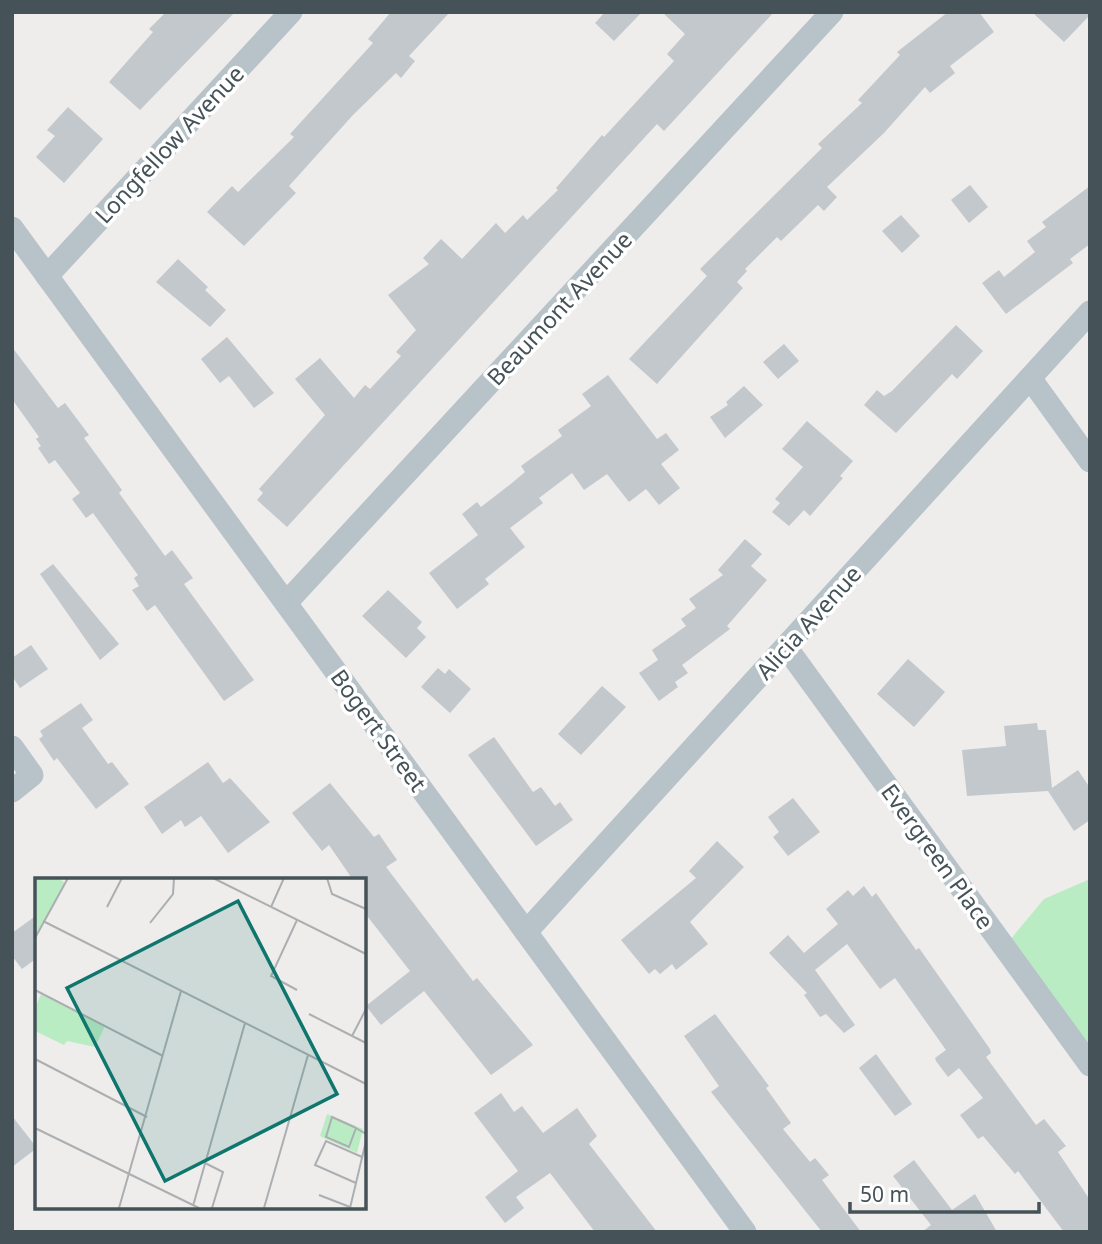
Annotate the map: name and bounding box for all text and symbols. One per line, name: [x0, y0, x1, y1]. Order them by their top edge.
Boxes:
street label: Longfellow Avenue: [87, 58, 251, 230]
street label: Beaumont Avenue: [479, 224, 639, 392]
street label: Alicia Avenue: [748, 558, 868, 686]
street label: Bogert Street: [324, 662, 434, 798]
street label: Evergreen Place: [874, 777, 1002, 935]
inset map: [35, 878, 366, 1209]
scale bar: [850, 1170, 1039, 1214]
text: 50 m: [860, 1180, 909, 1208]

